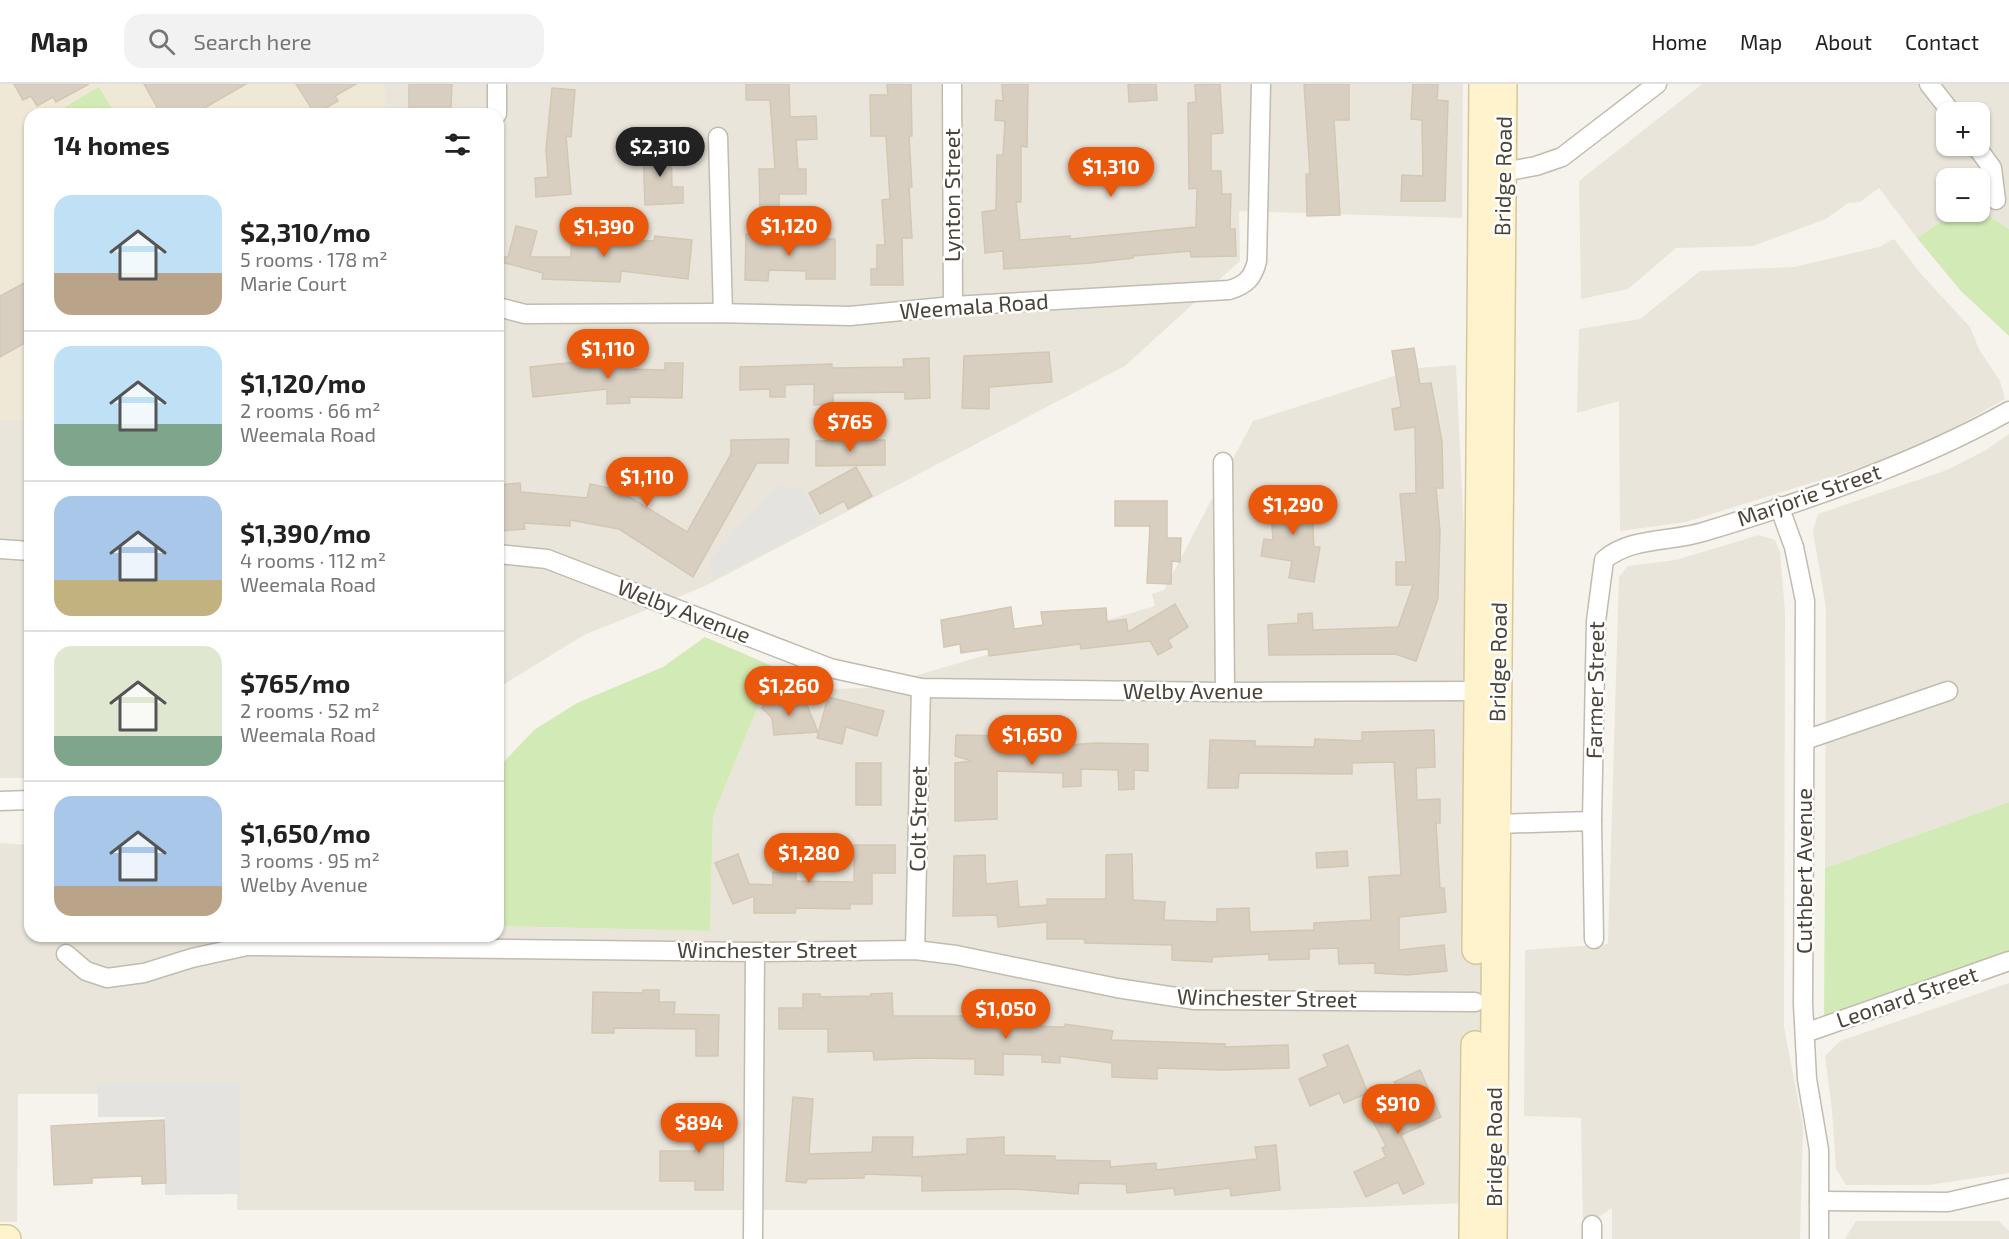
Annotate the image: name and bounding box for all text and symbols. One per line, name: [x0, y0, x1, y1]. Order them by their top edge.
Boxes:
search box: [124, 14, 544, 68]
text: Map: [30, 24, 88, 58]
icon: search: [145, 25, 178, 58]
text: Search here: [193, 28, 312, 54]
text: Home: [1651, 29, 1707, 54]
text: Map: [1740, 29, 1782, 54]
text: About: [1815, 29, 1872, 54]
text: Contact: [1905, 29, 1979, 54]
map controls: [1936, 102, 1990, 222]
button: +: [1936, 102, 1990, 156]
street label: Bridge Road: [1488, 116, 1516, 236]
pin: $2,310: [611, 127, 709, 178]
icon: filters: [441, 128, 474, 161]
street label: Lynton Street: [938, 128, 964, 262]
text: 14 homes: [54, 129, 170, 160]
text: $2,310: [630, 134, 690, 158]
pin: $1,310: [1062, 147, 1160, 198]
text: $1,310: [1082, 154, 1140, 178]
button: −: [1936, 168, 1990, 222]
pin: $1,120: [740, 206, 838, 257]
pin: $1,390: [555, 207, 653, 258]
text: $1,120: [760, 213, 818, 237]
text: $1,390: [574, 214, 634, 238]
text: $2,310/mo: [240, 216, 371, 247]
icon: home: [102, 219, 174, 291]
text: 5 rooms · 178 m²: [240, 247, 388, 271]
text: Marie Court: [240, 271, 347, 295]
street label: Weemala Road: [898, 287, 1049, 323]
pin: $1,110: [559, 329, 657, 380]
text: $1,110: [581, 336, 635, 360]
text: $1,120/mo: [240, 367, 366, 398]
icon: home: [102, 370, 174, 442]
text: 2 rooms · 66 m²: [240, 398, 381, 422]
pin: $765: [814, 402, 886, 453]
text: $765: [828, 409, 873, 433]
text: Weemala Road: [240, 422, 376, 446]
pin: $1,110: [598, 457, 696, 508]
street label: Marjorie Street: [1733, 457, 1884, 532]
text: $1,110: [620, 464, 674, 488]
pin: $1,290: [1244, 485, 1342, 536]
text: $1,290: [1262, 492, 1324, 516]
text: $1,390/mo: [240, 517, 371, 548]
icon: home: [102, 520, 174, 592]
text: 4 rooms · 112 m²: [240, 548, 386, 572]
text: Weemala Road: [240, 572, 376, 596]
street label: Welby Avenue: [614, 573, 755, 647]
street label: Bridge Road: [1483, 602, 1511, 722]
street label: Farmer Street: [1580, 621, 1608, 759]
pin: $1,260: [740, 666, 838, 717]
text: $765/mo: [240, 667, 350, 698]
icon: home: [102, 670, 174, 742]
text: $1,260: [758, 673, 820, 697]
street label: Welby Avenue: [1123, 677, 1263, 703]
text: 2 rooms · 52 m²: [240, 698, 380, 722]
pin: $1,650: [983, 715, 1081, 766]
text: Weemala Road: [240, 722, 376, 746]
text: $1,650: [1002, 722, 1062, 746]
street label: Colt Street: [903, 766, 931, 872]
street label: Cuthbert Avenue: [1790, 788, 1816, 954]
text: $1,650/mo: [240, 817, 370, 848]
icon: home: [102, 820, 174, 892]
pin: $1,280: [760, 833, 858, 884]
text: $1,280: [778, 840, 840, 864]
text: 3 rooms · 95 m²: [240, 848, 380, 872]
text: Welby Avenue: [240, 872, 368, 896]
street label: Winchester Street: [677, 936, 857, 962]
street label: Leonard Street: [1833, 960, 1981, 1032]
street label: Winchester Street: [1177, 982, 1357, 1012]
pin: $1,050: [957, 989, 1055, 1040]
text: $1,050: [975, 996, 1037, 1020]
pin: $910: [1362, 1084, 1434, 1135]
street label: Bridge Road: [1480, 1087, 1506, 1207]
text: $910: [1376, 1091, 1420, 1115]
pin: $894: [663, 1103, 735, 1154]
text: $894: [675, 1110, 723, 1134]

